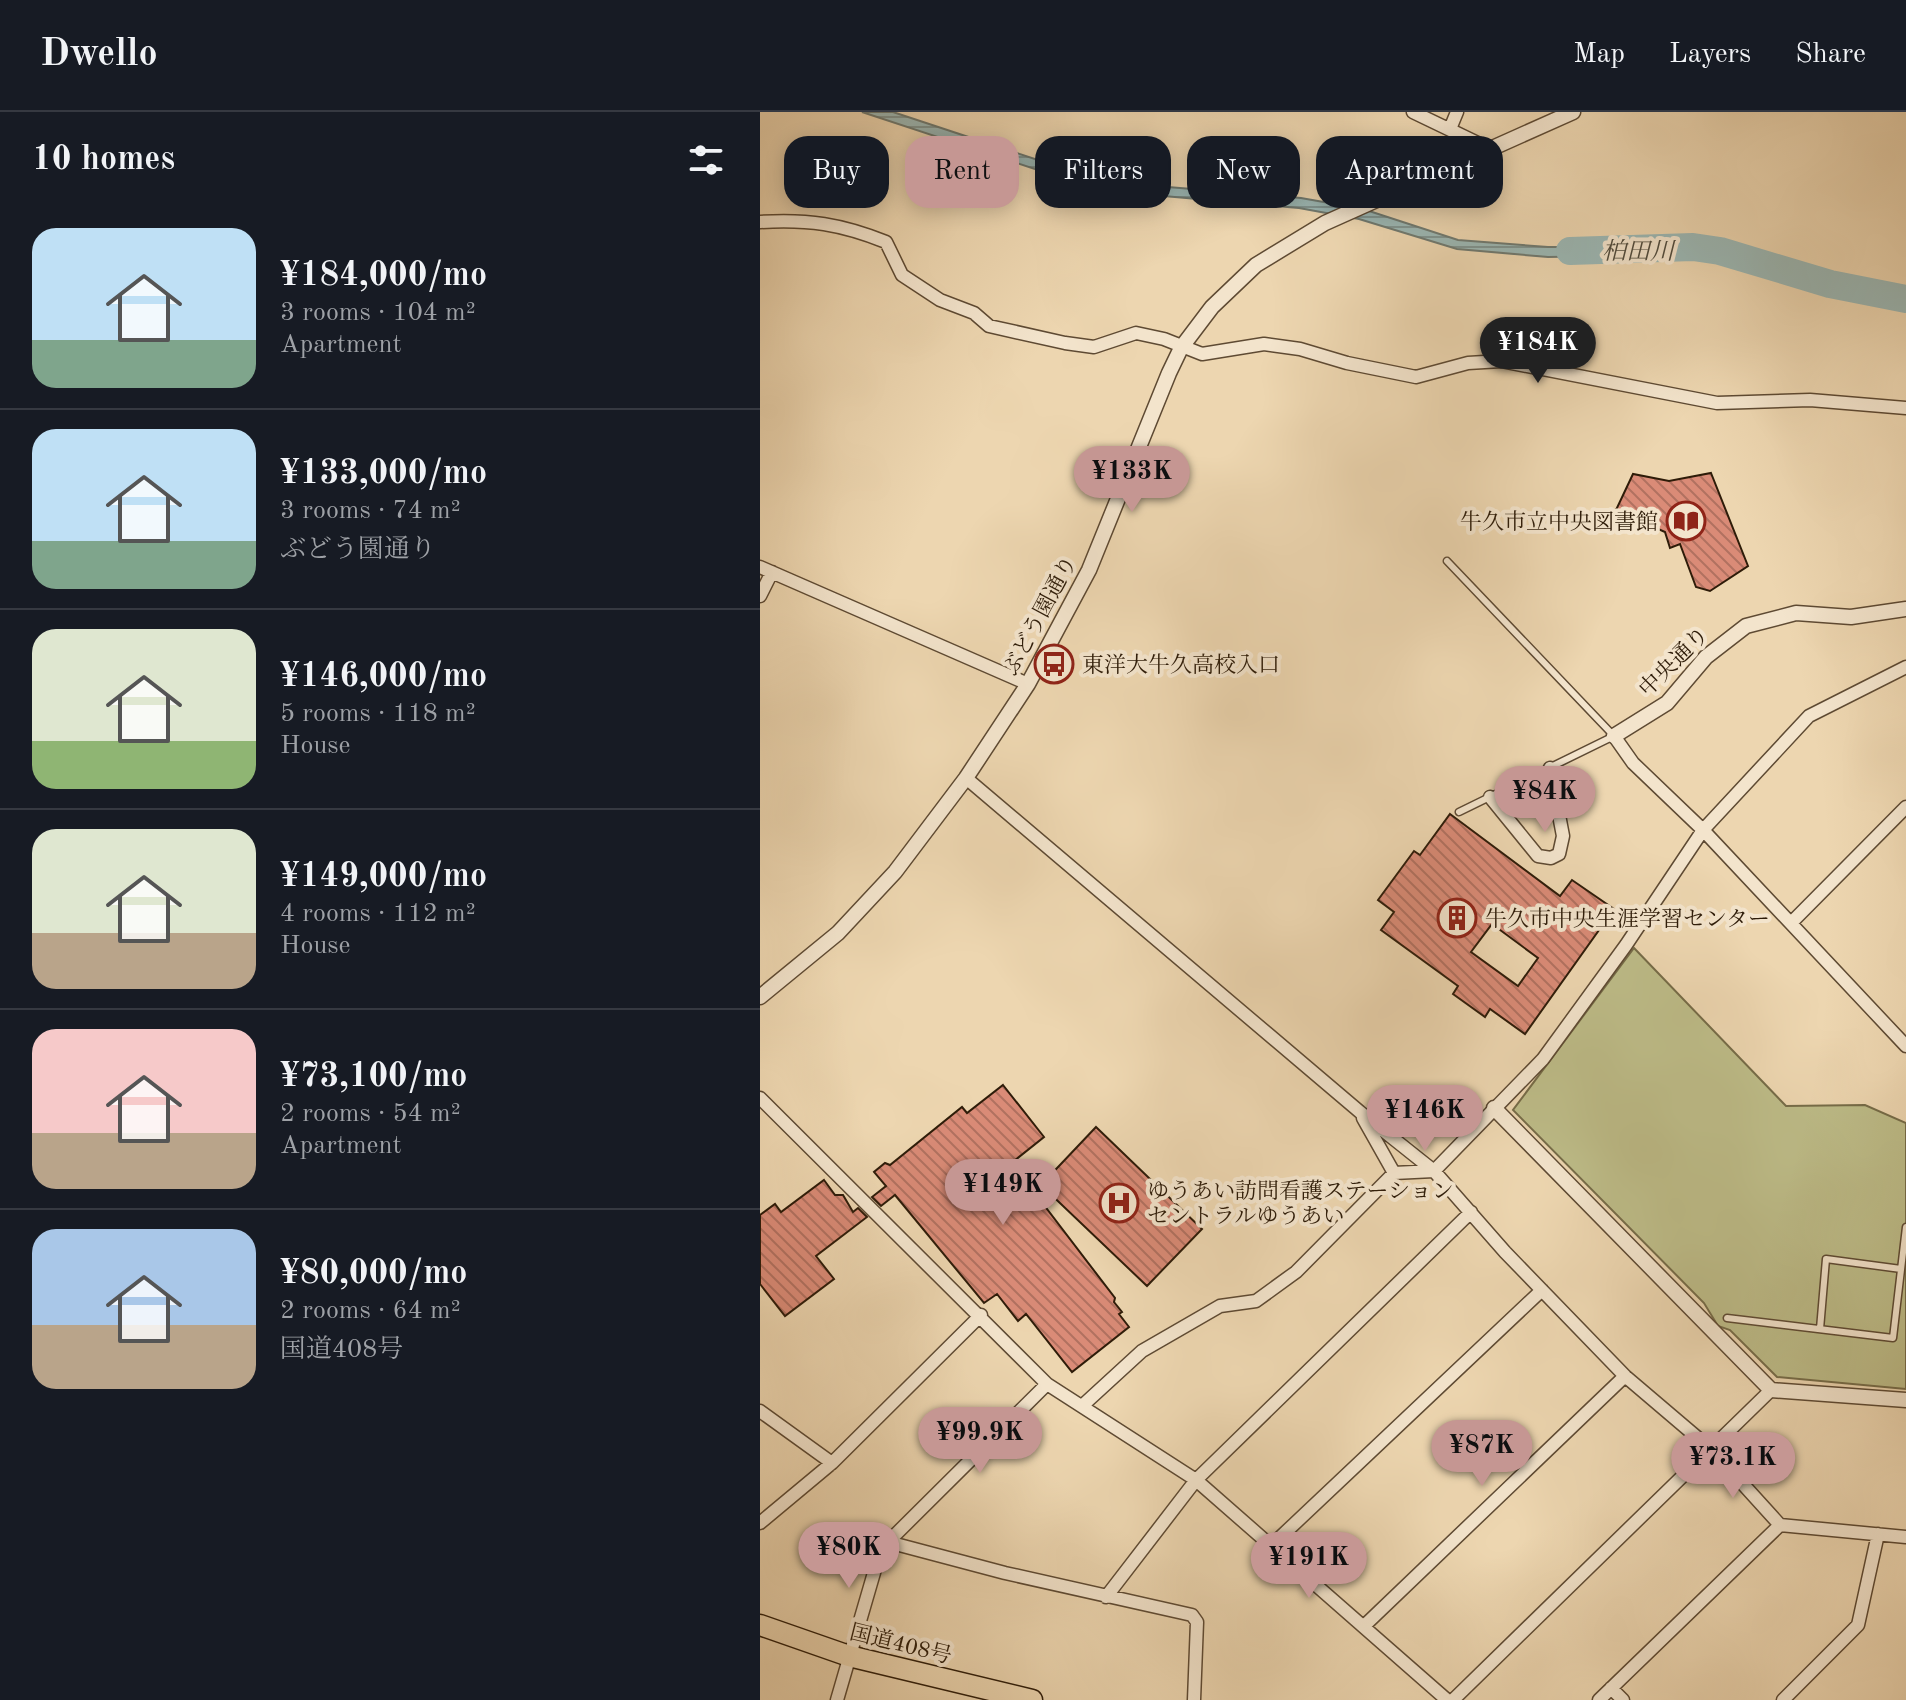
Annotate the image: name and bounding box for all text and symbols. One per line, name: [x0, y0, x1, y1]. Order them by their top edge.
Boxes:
text: Dwello: [40, 36, 158, 74]
text: Map: [1573, 41, 1625, 69]
text: Layers: [1669, 41, 1751, 69]
text: Share: [1795, 41, 1866, 69]
chip: Buy: [784, 136, 889, 208]
chip: Rent: [905, 136, 1019, 208]
chip: Filters: [1035, 136, 1171, 208]
chip: New: [1187, 136, 1300, 208]
chip: Apartment: [1316, 136, 1503, 208]
icon: filters: [684, 138, 728, 182]
text: 10 homes: [32, 143, 175, 177]
water label: 柏田川: [1602, 238, 1677, 265]
text: ¥184,000/mo: [280, 259, 487, 293]
icon: home: [96, 260, 192, 356]
text: 3 rooms · 104 m²: [280, 300, 476, 326]
pin: ¥184K: [1482, 317, 1594, 385]
text: ¥184K: [1498, 330, 1578, 356]
text: Apartment: [280, 332, 402, 358]
pin: ¥133K: [1076, 446, 1188, 514]
text: ¥133,000/mo: [280, 457, 487, 491]
text: ¥133K: [1092, 459, 1172, 485]
icon: home: [96, 461, 192, 557]
text: 3 rooms · 74 m²: [280, 498, 461, 524]
library icon: 牛久市立中央図書館: [1665, 500, 1707, 542]
place label: 牛久市立中央図書館: [1460, 510, 1658, 534]
text: ぶどう園通り: [280, 537, 436, 563]
street label: ぶどう園通り: [998, 552, 1081, 679]
street label: 中央通り: [1634, 622, 1713, 701]
bus stop icon: 東洋大牛久高校入口: [1033, 643, 1075, 685]
place label: 東洋大牛久高校入口: [1082, 653, 1280, 677]
text: ¥146,000/mo: [280, 660, 487, 694]
icon: home: [96, 661, 192, 757]
text: 5 rooms · 118 m²: [280, 701, 476, 727]
text: House: [280, 733, 351, 759]
pin: ¥84K: [1498, 766, 1592, 834]
text: ¥84K: [1512, 779, 1578, 805]
text: ¥149,000/mo: [280, 860, 487, 894]
icon: home: [96, 861, 192, 957]
building icon: 牛久市中央生涯学習センター: [1436, 897, 1478, 939]
text: 4 rooms · 112 m²: [280, 901, 476, 927]
place label: 牛久市中央生涯学習センター: [1485, 907, 1770, 931]
text: House: [280, 933, 351, 959]
text: ¥73,100/mo: [280, 1060, 467, 1094]
icon: home: [96, 1061, 192, 1157]
pin: ¥146K: [1369, 1085, 1481, 1153]
text: ¥146K: [1385, 1098, 1465, 1124]
text: 2 rooms · 54 m²: [280, 1101, 461, 1127]
text: Apartment: [280, 1133, 402, 1159]
pin: ¥149K: [947, 1159, 1059, 1227]
text: ¥149K: [963, 1172, 1043, 1198]
place label: ゆうあい訪問看護ステーション セントラルゆうあい: [1147, 1179, 1454, 1228]
hospital icon: ゆうあい訪問看護ステーション セントラルゆうあい: [1098, 1182, 1140, 1224]
text: ¥80,000/mo: [280, 1257, 467, 1291]
icon: home: [96, 1261, 192, 1357]
text: 2 rooms · 64 m²: [280, 1298, 461, 1324]
text: 国道408号: [280, 1337, 403, 1363]
pin: ¥99.9K: [915, 1407, 1045, 1475]
text: ¥99.9K: [936, 1420, 1024, 1446]
pin: ¥87K: [1435, 1420, 1529, 1488]
pin: ¥73.1K: [1668, 1432, 1798, 1500]
text: ¥87K: [1449, 1433, 1515, 1459]
text: ¥73.1K: [1689, 1445, 1777, 1471]
pin: ¥80K: [802, 1522, 896, 1590]
pin: ¥191K: [1253, 1532, 1365, 1600]
text: ¥80K: [816, 1535, 882, 1561]
text: ¥191K: [1269, 1545, 1349, 1571]
street label: 国道408号: [847, 1620, 954, 1668]

